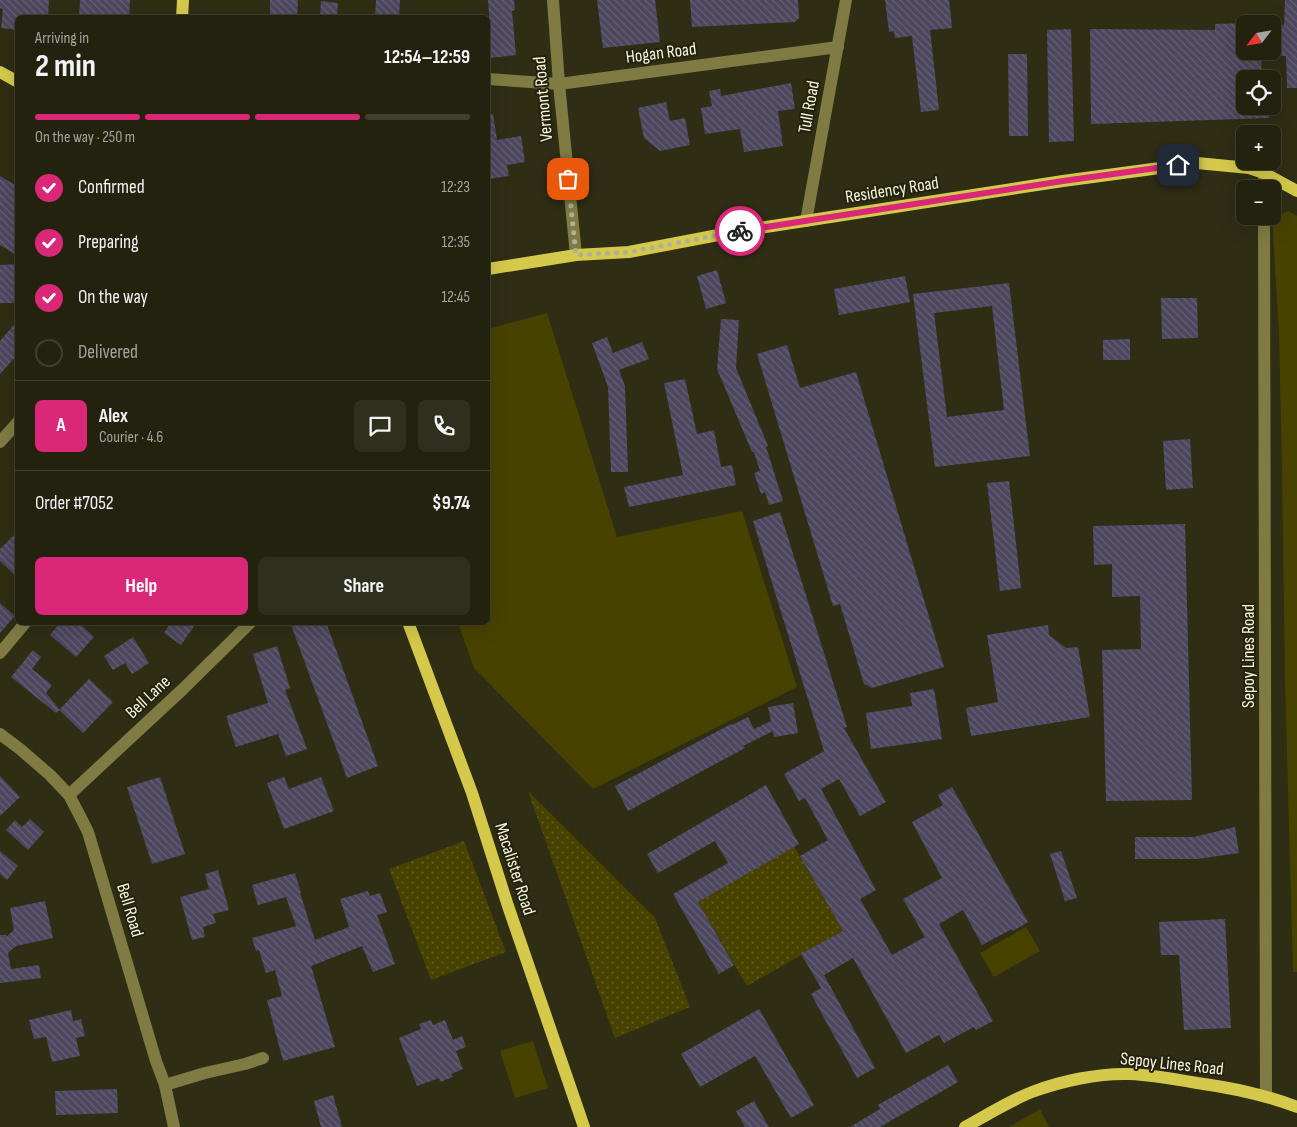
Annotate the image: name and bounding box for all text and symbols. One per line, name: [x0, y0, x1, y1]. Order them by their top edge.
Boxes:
north arrow: [1236, 15, 1281, 60]
map controls: [1236, 15, 1281, 225]
text: Arriving in: [35, 29, 89, 48]
street label: Hogan Road: [624, 38, 698, 68]
text: 12:54–12:59: [384, 46, 470, 69]
text: 2 min: [35, 47, 96, 86]
street label: Vermont Road: [529, 56, 557, 142]
button: locate: [1236, 70, 1281, 115]
street label: Tull Road: [794, 79, 824, 135]
button: +: [1236, 125, 1281, 170]
text: On the way · 250 m: [35, 128, 135, 147]
pin: [1157, 144, 1199, 186]
icon: home: [1164, 151, 1192, 179]
pin: [547, 158, 589, 200]
icon: bag: [554, 165, 582, 193]
street label: Residency Road: [844, 172, 940, 208]
icon: check: [35, 174, 63, 202]
text: Confirmed: [78, 176, 145, 199]
text: 12:23: [441, 178, 470, 197]
button: −: [1236, 180, 1281, 225]
courier: [715, 206, 765, 256]
icon: bike: [726, 217, 754, 245]
icon: check: [35, 229, 63, 257]
text: Preparing: [78, 231, 139, 254]
text: 12:35: [441, 233, 470, 252]
icon: check: [35, 284, 63, 312]
text: On the way: [78, 286, 148, 309]
text: 12:45: [441, 288, 470, 307]
text: Delivered: [78, 341, 138, 364]
button: chat: [354, 400, 406, 452]
button: phone: [418, 400, 470, 452]
text: Alex: [99, 405, 128, 428]
text: A: [56, 414, 66, 437]
text: Courier · 4.6: [99, 428, 163, 447]
text: Order #7052: [35, 492, 114, 515]
text: $9.74: [432, 492, 470, 515]
button: Help: [35, 557, 248, 615]
button: Share: [258, 557, 470, 615]
street label: Sepoy Lines Road: [1238, 604, 1259, 708]
street label: Bell Lane: [121, 671, 175, 723]
street label: Macalister Road: [490, 820, 540, 918]
street label: Bell Road: [112, 881, 148, 939]
street label: Sepoy Lines Road: [1119, 1048, 1225, 1080]

